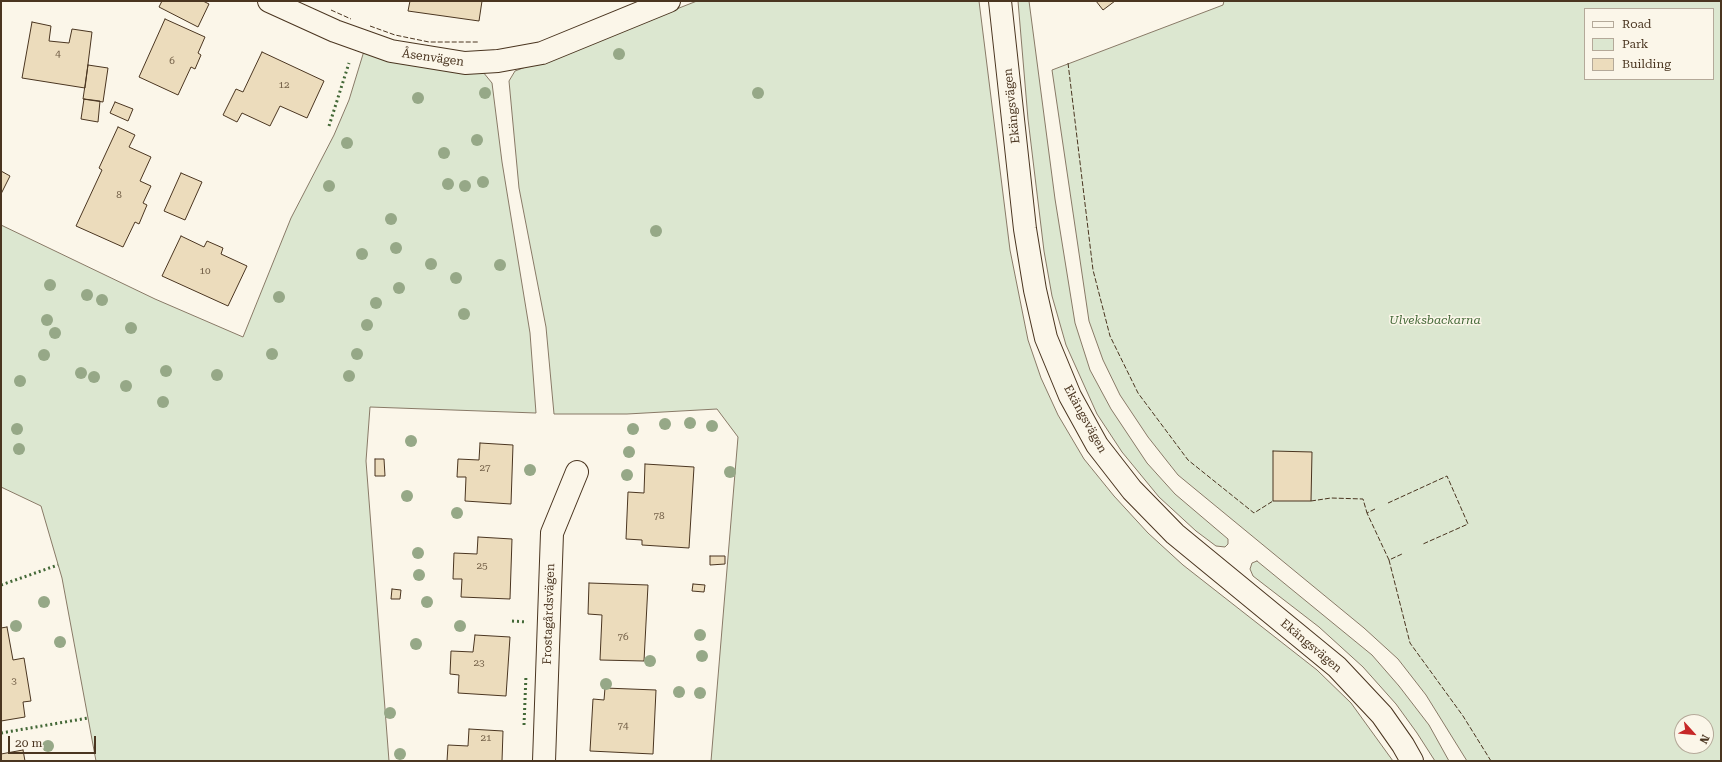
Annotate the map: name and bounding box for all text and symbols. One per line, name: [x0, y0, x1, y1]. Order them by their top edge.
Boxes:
legend: [1584, 8, 1714, 80]
text: Road: [1622, 17, 1651, 31]
text: Park: [1622, 37, 1648, 51]
street label: Åsenvägen: [401, 47, 465, 69]
house number: 4: [55, 48, 61, 60]
house number: 6: [169, 55, 175, 67]
text: Building: [1622, 57, 1671, 71]
street label: Ekängsvägen: [1001, 68, 1023, 144]
house number: 12: [278, 79, 290, 91]
house number: 8: [116, 189, 122, 201]
house number: 10: [199, 265, 211, 277]
park label: Ulveksbackarna: [1389, 313, 1481, 327]
street label: Ekängsvägen: [1060, 382, 1110, 456]
house number: 27: [479, 462, 491, 474]
house number: 78: [653, 510, 665, 522]
house number: 25: [476, 560, 488, 572]
street label: Frostagårdsvägen: [540, 563, 558, 665]
street label: Ekängsvägen: [1277, 616, 1345, 676]
house number: 76: [617, 631, 629, 643]
house number: 23: [473, 657, 485, 669]
house number: 3: [11, 675, 17, 687]
north arrow: [1674, 714, 1714, 754]
house number: 74: [617, 720, 629, 732]
scale bar: [10, 728, 98, 754]
house number: 21: [480, 732, 492, 744]
text: N: [1697, 732, 1712, 746]
text: 20 m: [15, 736, 42, 750]

